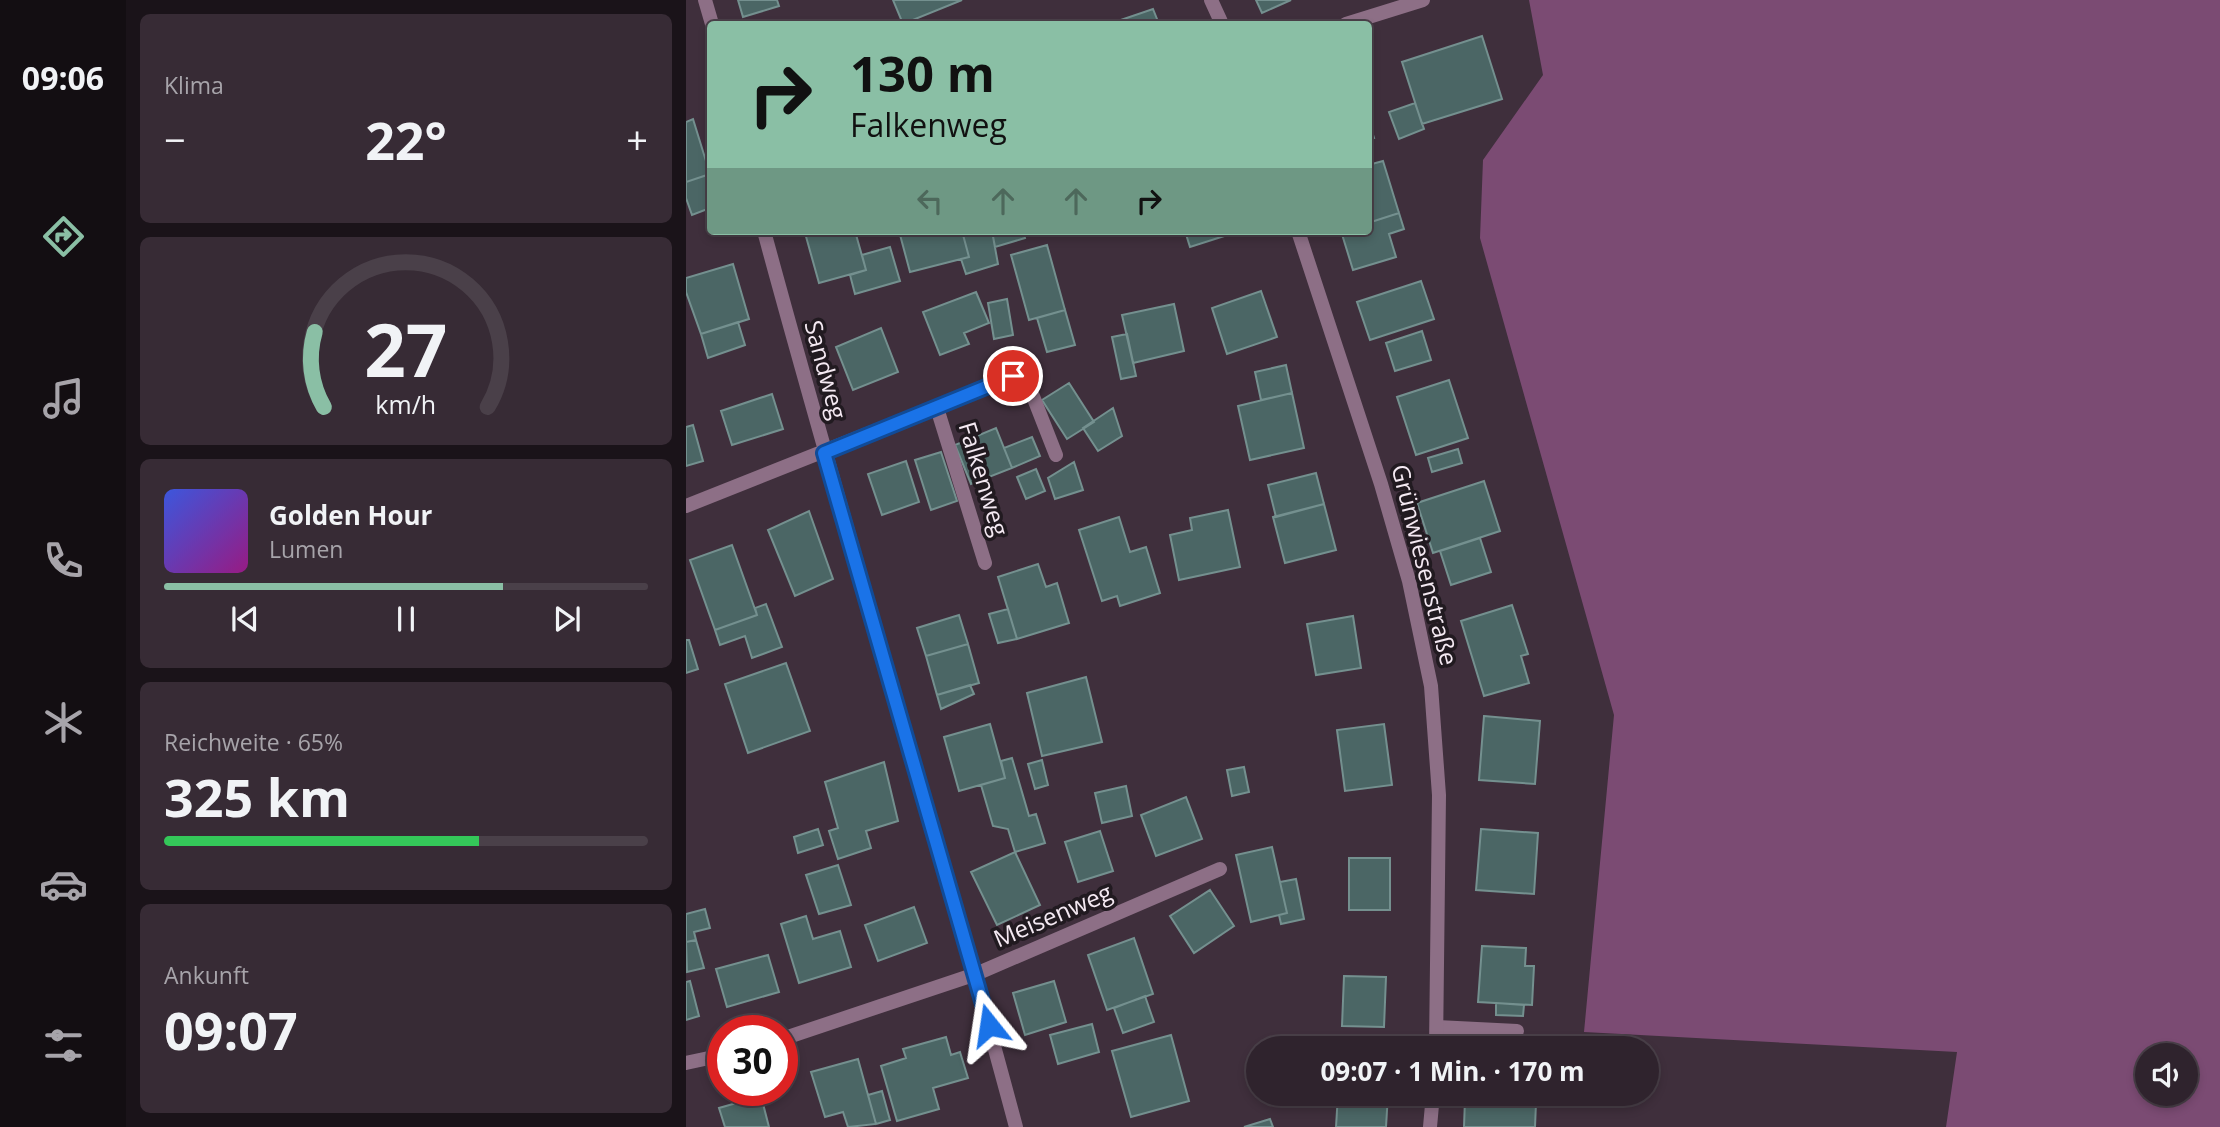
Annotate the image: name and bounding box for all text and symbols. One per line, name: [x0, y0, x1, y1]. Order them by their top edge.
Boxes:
text: 130 m: [850, 40, 995, 106]
icon: right: [735, 49, 826, 140]
text: 09:06: [22, 56, 104, 99]
text: Klima: [164, 69, 224, 101]
text: Falkenweg: [850, 103, 1007, 146]
text: 22°: [365, 104, 447, 175]
text: −: [164, 113, 186, 165]
text: +: [626, 113, 648, 165]
icon: left: [911, 182, 949, 220]
icon: ahead: [984, 182, 1022, 220]
icon: ahead: [1057, 182, 1095, 220]
icon: right: [1130, 182, 1168, 220]
icon: directions: [39, 212, 88, 261]
text: 27: [364, 299, 448, 398]
street label: Sandweg: [797, 317, 855, 423]
pin: [983, 346, 1043, 406]
icon: arrive: [994, 357, 1032, 395]
icon: music: [39, 374, 88, 423]
text: km/h: [376, 387, 436, 421]
street label: Falkenweg: [951, 417, 1017, 540]
street label: Grünwiesenstraße: [1385, 461, 1466, 669]
text: Golden Hour: [269, 497, 432, 533]
text: Lumen: [269, 533, 343, 565]
icon: phone: [39, 536, 88, 585]
icon: previous: [226, 600, 264, 638]
icon: pause: [387, 600, 425, 638]
icon: next: [548, 600, 586, 638]
icon: climate: [39, 698, 88, 747]
text: Reichweite · 65%: [164, 726, 343, 758]
text: 325 km: [164, 761, 350, 832]
icon: car: [39, 860, 88, 909]
street label: Meisenweg: [988, 875, 1117, 954]
text: Ankunft: [164, 959, 249, 991]
position arrow: [952, 988, 1026, 1062]
text: 09:07: [164, 994, 298, 1065]
speed limit sign: 30: [707, 1015, 798, 1106]
icon: filters: [39, 1021, 88, 1070]
map controls: [2135, 1043, 2198, 1106]
button: sound: [2135, 1043, 2198, 1106]
text: 09:07 · 1 Min. · 170 m: [1320, 1053, 1585, 1089]

